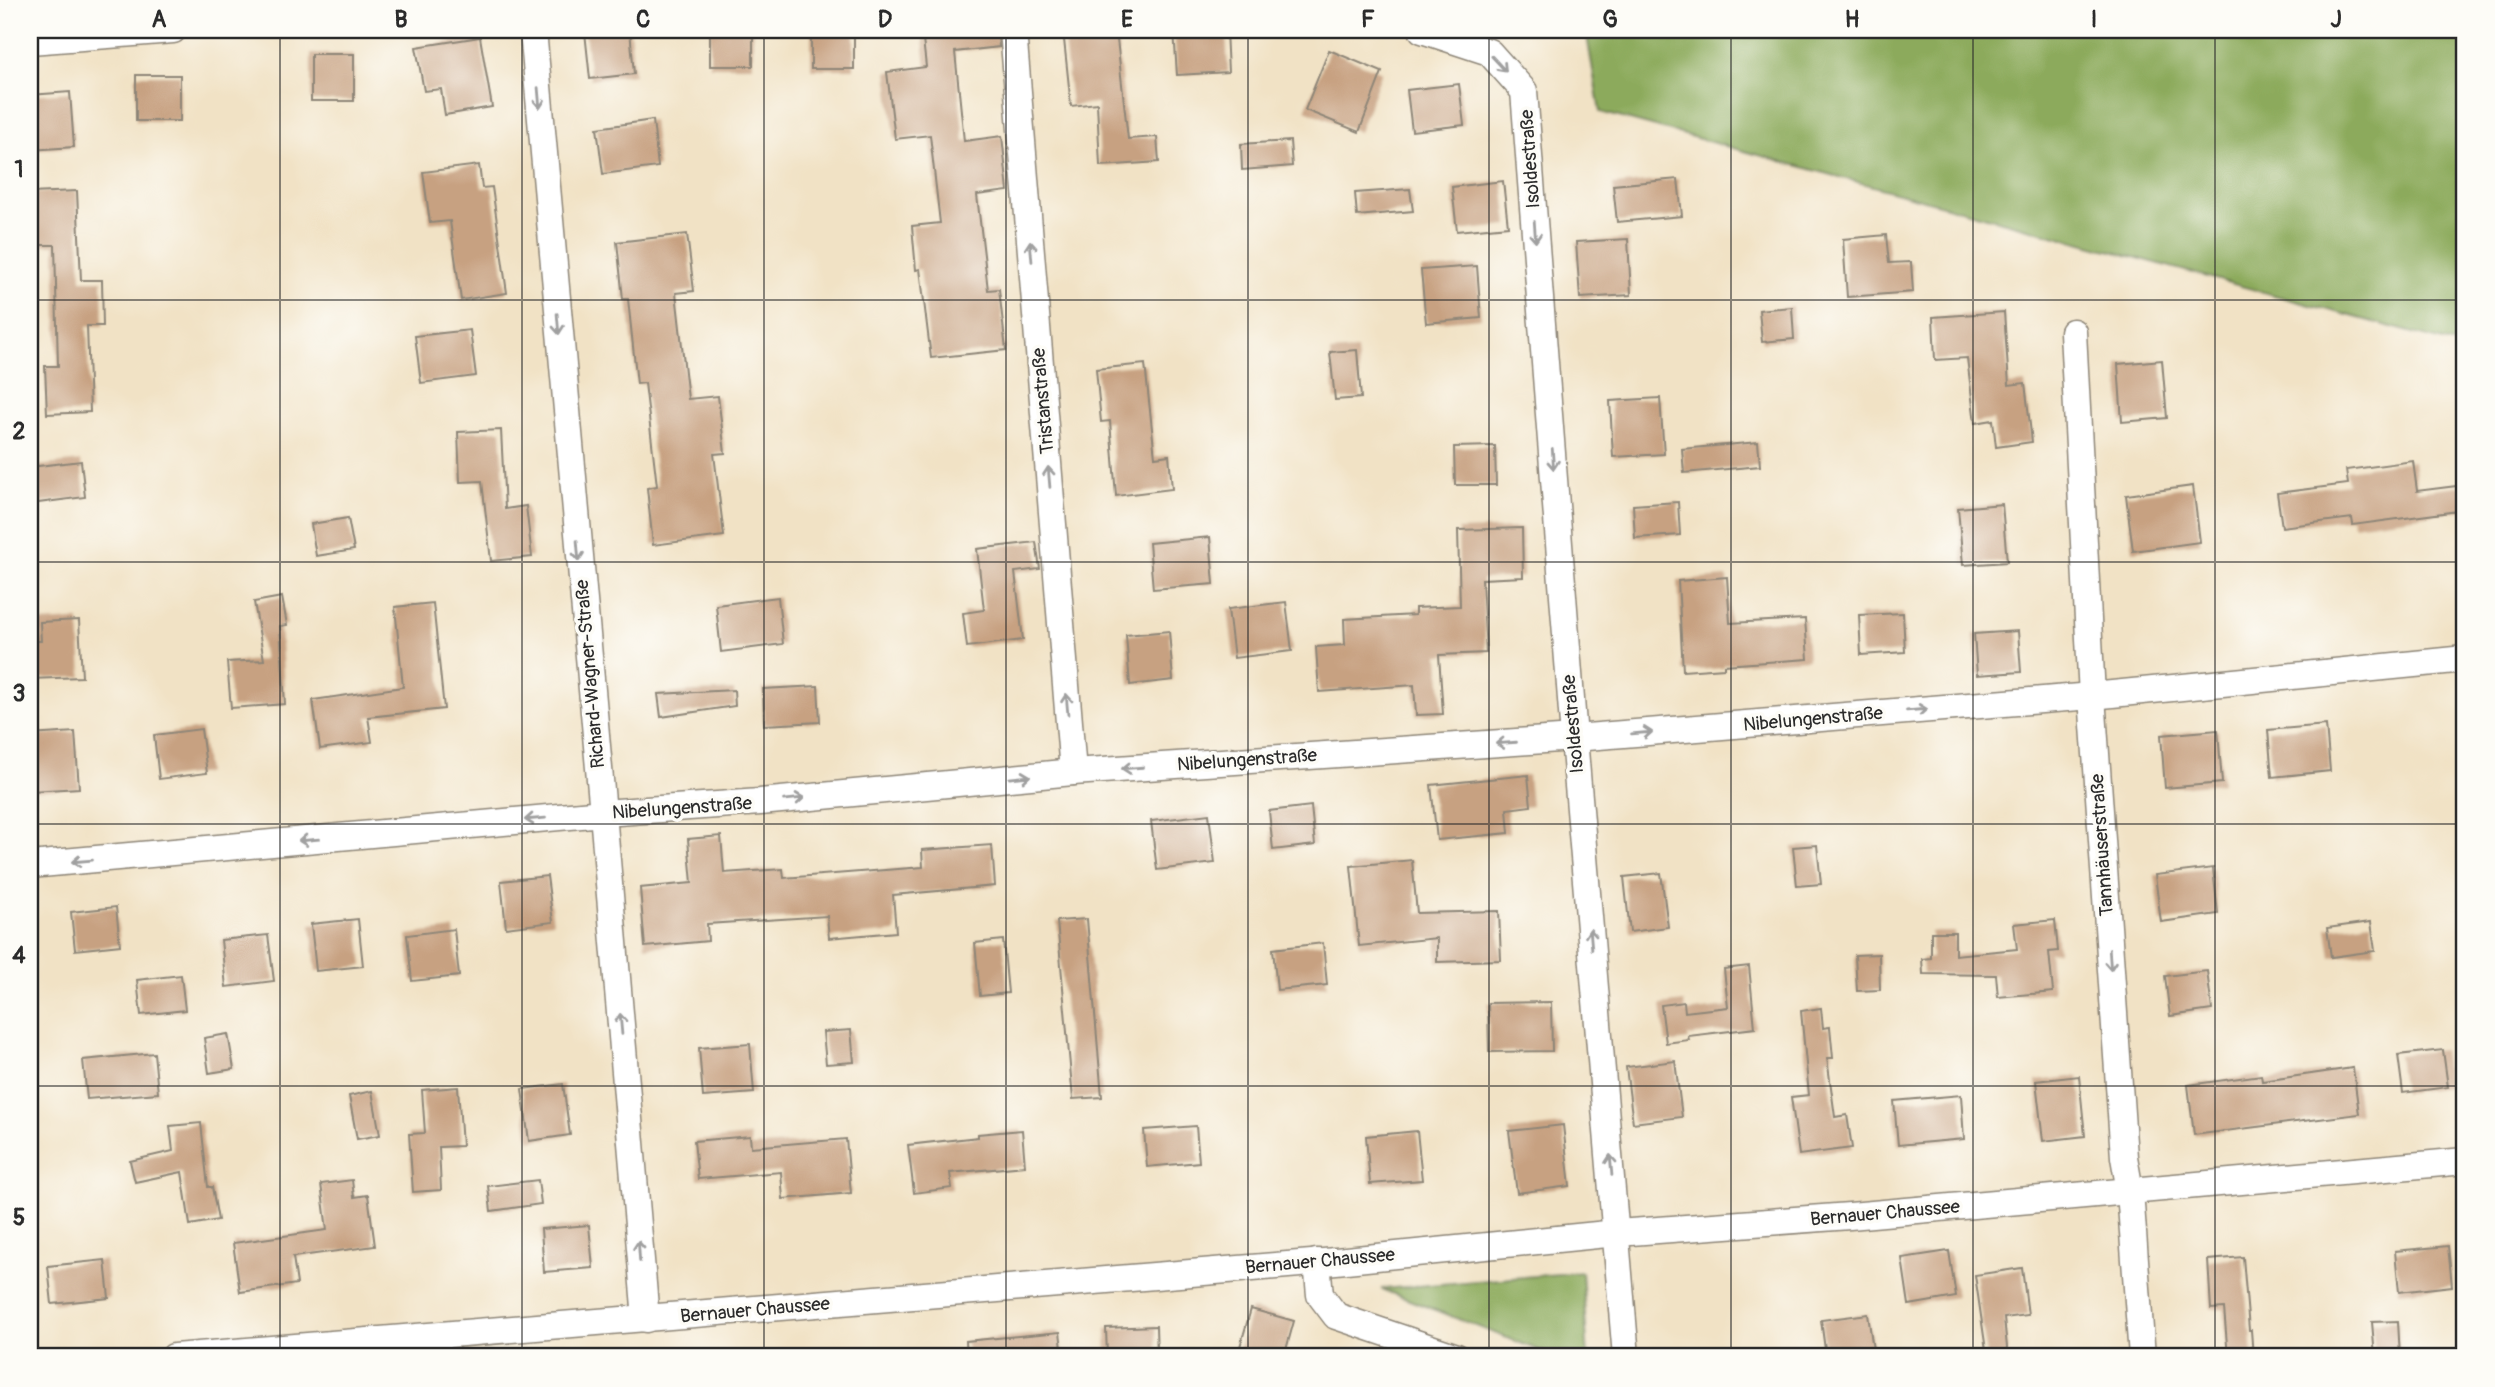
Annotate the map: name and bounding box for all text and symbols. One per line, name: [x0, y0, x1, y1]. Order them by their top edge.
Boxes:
text: A: [152, 5, 167, 34]
text: B: [394, 5, 408, 34]
text: C: [636, 5, 650, 34]
text: D: [878, 5, 892, 34]
text: E: [1121, 5, 1133, 34]
text: F: [1361, 5, 1375, 34]
text: G: [1602, 5, 1618, 34]
text: H: [1845, 5, 1859, 34]
text: I: [2091, 5, 2097, 34]
text: J: [2330, 5, 2342, 34]
one-way arrow: [1491, 55, 1508, 72]
one-way arrow: [533, 86, 546, 109]
street label: Isoldestraße: [1515, 108, 1545, 209]
text: 1: [15, 155, 24, 184]
one-way arrow: [1529, 220, 1542, 243]
one-way arrow: [1024, 240, 1037, 262]
one-way arrow: [552, 313, 565, 335]
street label: Tristanstraße: [1026, 346, 1060, 455]
text: 2: [13, 417, 26, 446]
one-way arrow: [1547, 447, 1560, 470]
one-way arrow: [1042, 467, 1055, 489]
one-way arrow: [572, 539, 585, 562]
street label: Richard-Wagner-Straße: [570, 578, 610, 769]
street label: Isoldestraße: [1557, 673, 1589, 774]
text: 3: [13, 679, 25, 708]
one-way arrow: [1060, 693, 1073, 716]
street label: Nibelungenstraße: [1742, 701, 1884, 737]
one-way arrow: [1906, 703, 1928, 716]
one-way arrow: [1630, 726, 1653, 739]
one-way arrow: [1495, 737, 1518, 750]
street label: Nibelungenstraße: [1176, 743, 1318, 777]
one-way arrow: [1121, 762, 1144, 775]
one-way arrow: [1008, 770, 1031, 783]
street label: Tannhäuserstraße: [2085, 772, 2119, 917]
street label: Nibelungenstraße: [611, 791, 753, 825]
one-way arrow: [782, 792, 804, 805]
one-way arrow: [525, 813, 547, 826]
one-way arrow: [298, 834, 321, 847]
one-way arrow: [72, 854, 94, 867]
one-way arrow: [1584, 928, 1597, 950]
text: 4: [12, 941, 26, 970]
one-way arrow: [2104, 948, 2117, 970]
one-way arrow: [614, 1013, 627, 1036]
one-way arrow: [1604, 1155, 1617, 1177]
street label: Bernauer Chaussee: [1809, 1194, 1962, 1232]
text: 5: [13, 1203, 25, 1232]
one-way arrow: [632, 1240, 645, 1263]
street label: Bernauer Chaussee: [1244, 1242, 1397, 1280]
street label: Bernauer Chaussee: [679, 1291, 832, 1329]

